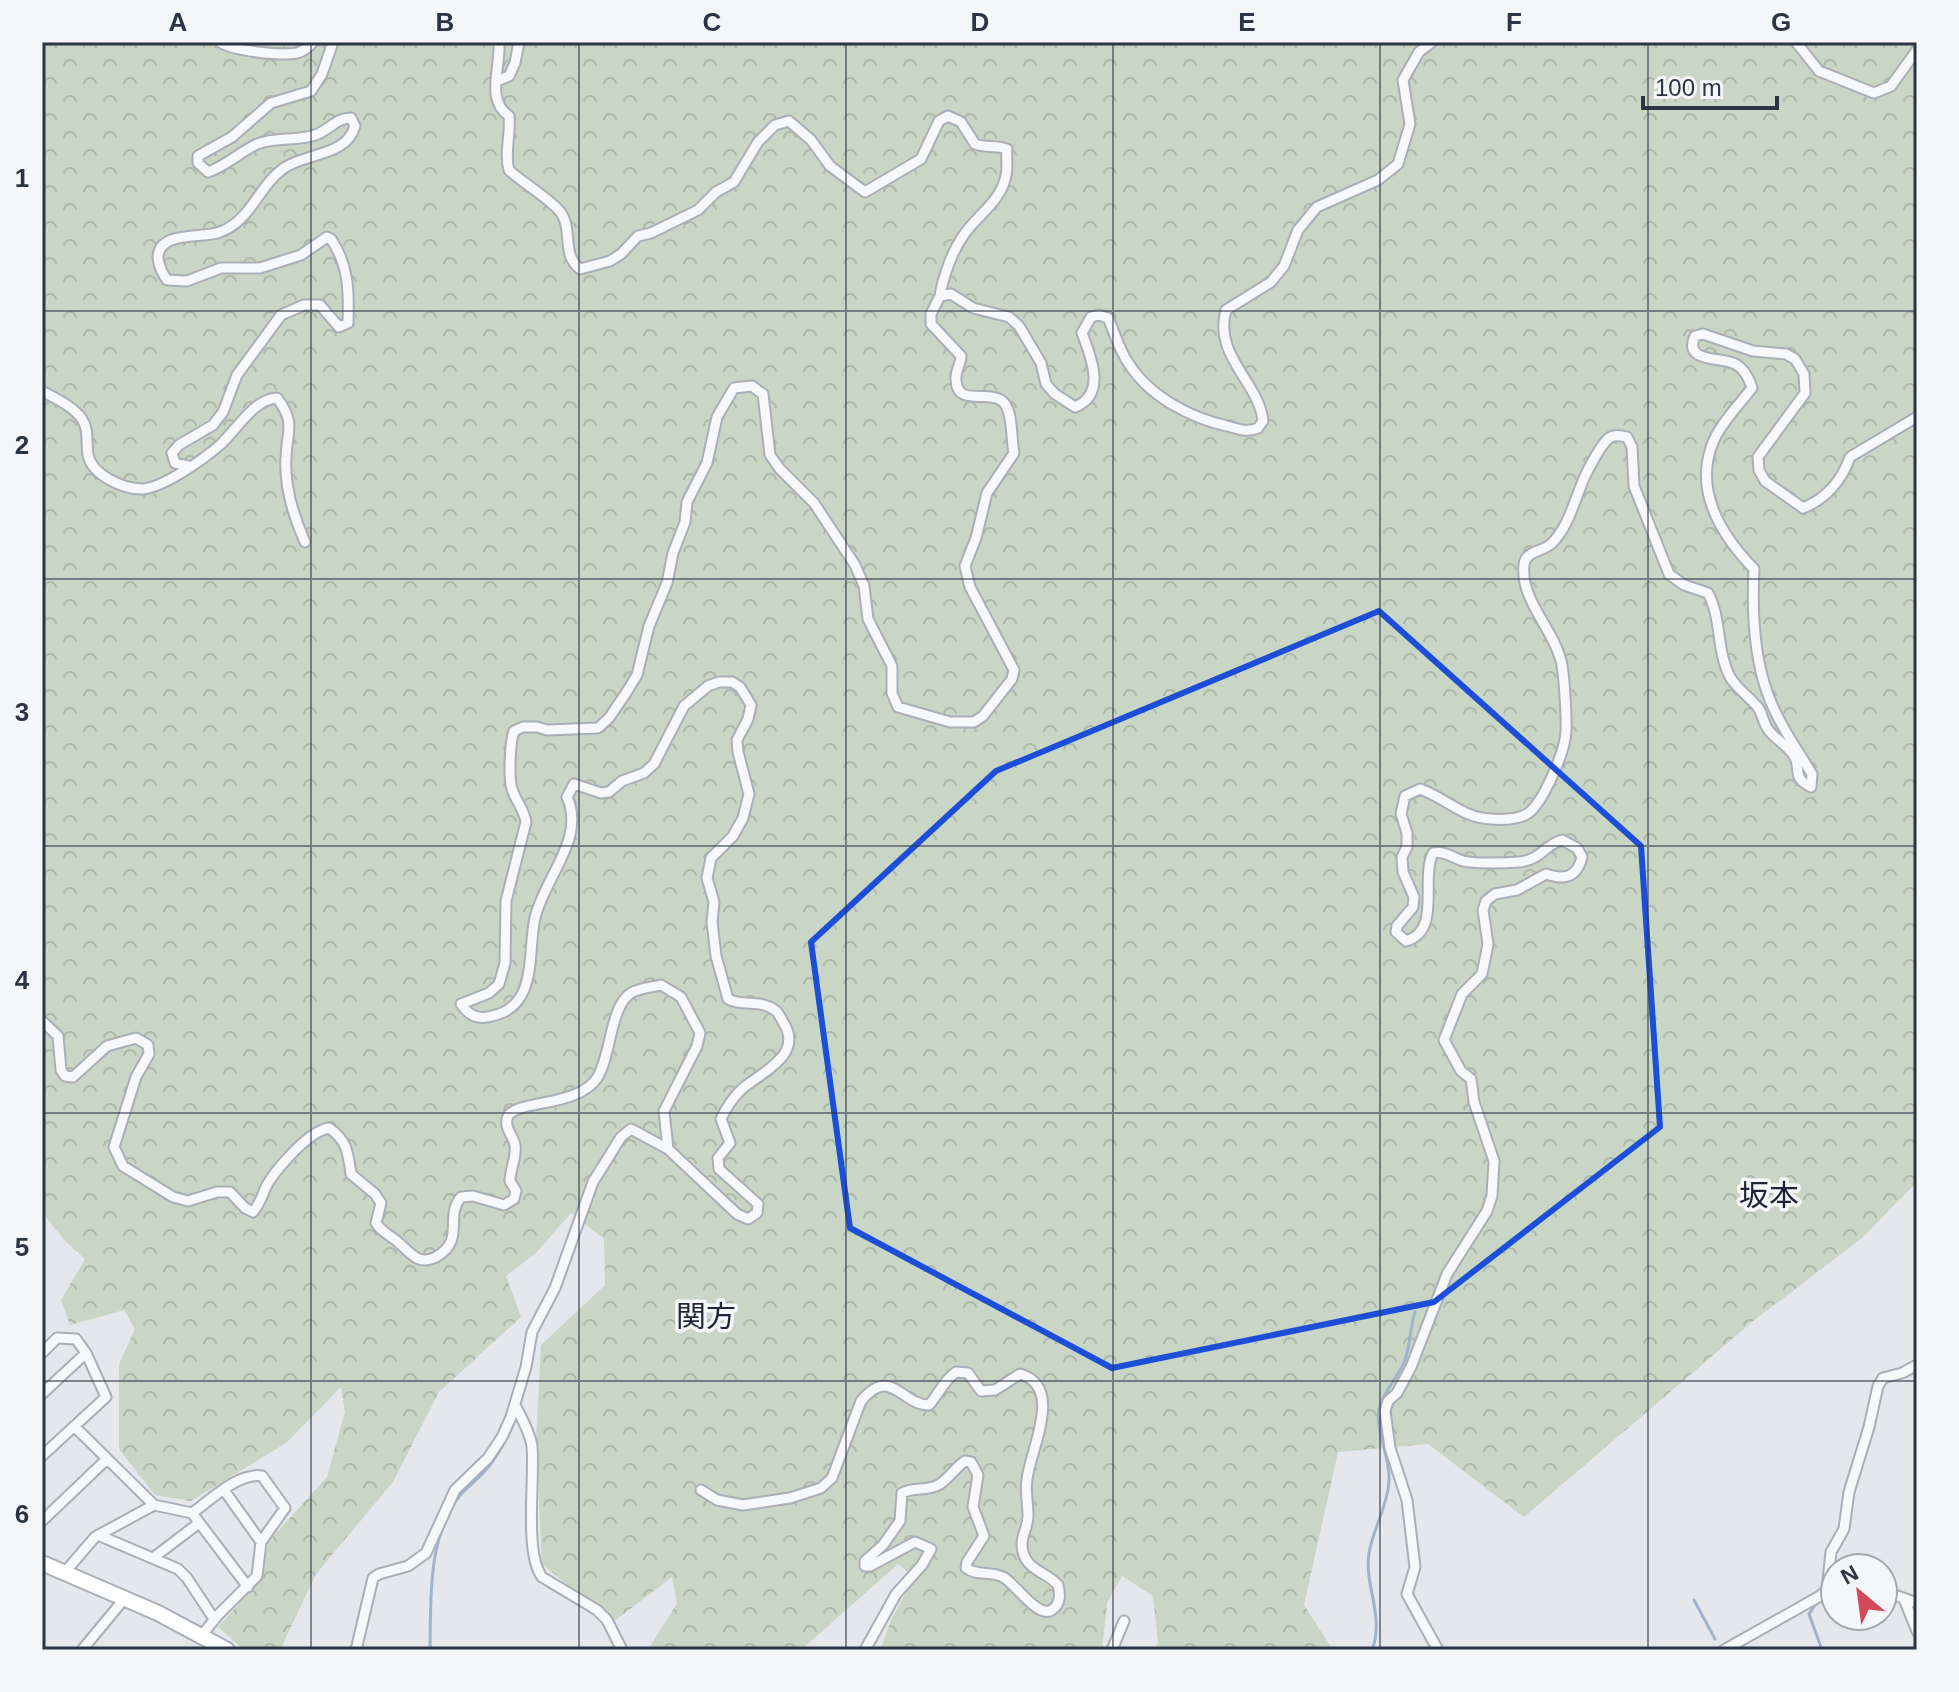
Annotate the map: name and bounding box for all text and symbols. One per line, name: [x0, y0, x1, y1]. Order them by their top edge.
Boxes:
text: A: [169, 7, 188, 37]
text: B: [436, 7, 454, 37]
text: C: [703, 7, 722, 37]
text: D: [971, 7, 989, 37]
text: E: [1238, 7, 1256, 37]
text: F: [1506, 7, 1522, 37]
text: G: [1771, 7, 1791, 37]
scale bar: [1643, 60, 1777, 110]
text: 100 m: [1655, 74, 1722, 101]
text: 1: [15, 163, 29, 193]
text: 2: [15, 430, 29, 460]
text: 3: [15, 697, 29, 727]
text: 4: [15, 965, 30, 995]
district label: 坂本: [1739, 1179, 1799, 1212]
text: 5: [15, 1232, 29, 1262]
district label: 関方: [676, 1300, 736, 1333]
text: 6: [15, 1499, 29, 1529]
north arrow: [1819, 1552, 1899, 1632]
text: N: [1837, 1560, 1863, 1590]

